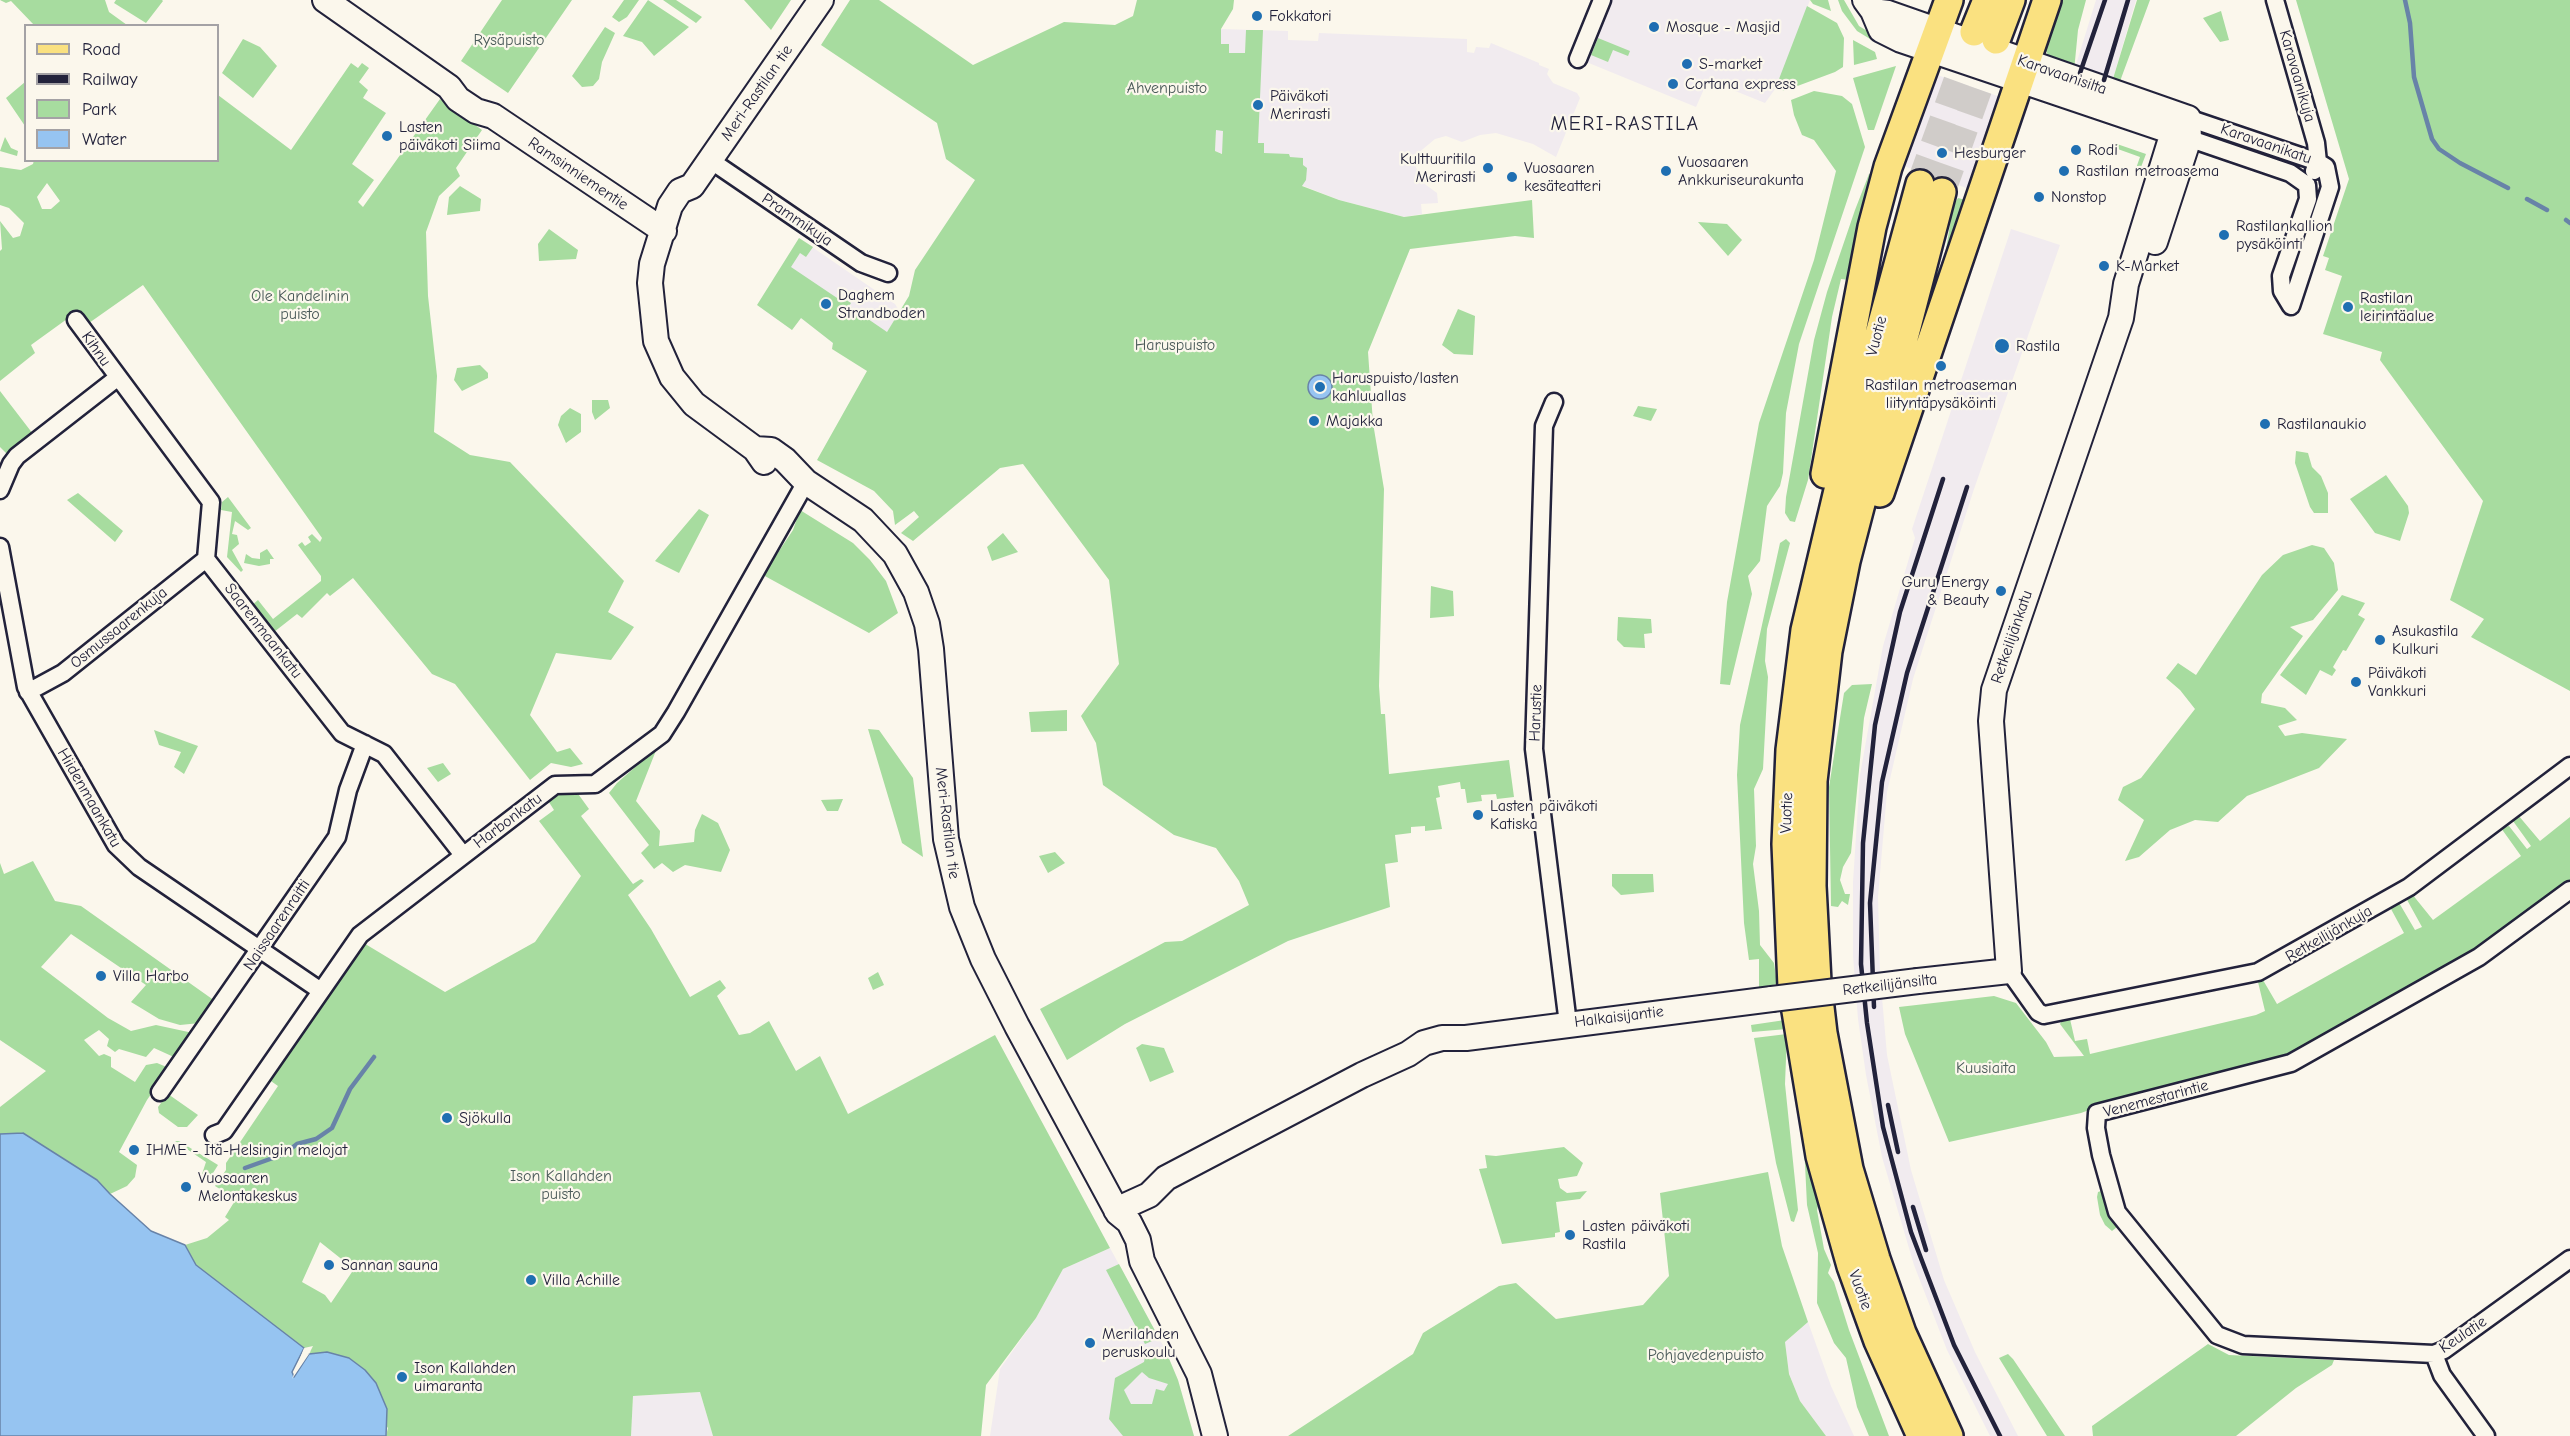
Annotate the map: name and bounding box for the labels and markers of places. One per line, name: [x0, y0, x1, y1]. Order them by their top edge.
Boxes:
place label: Fokkatori: [1269, 6, 1332, 26]
marker: Fokkatori: [1250, 9, 1264, 23]
place label: Mosque - Masjid: [1666, 17, 1780, 37]
marker: Mosque - Masjid: [1647, 20, 1661, 34]
place label: S-market: [1699, 54, 1762, 74]
marker: S-market: [1680, 57, 1694, 71]
place label: Cortana express: [1685, 74, 1796, 94]
marker: Cortana express: [1666, 77, 1680, 91]
place label: Päiväkoti Merirasti: [1270, 86, 1331, 124]
marker: Päiväkoti Merirasti: [1251, 98, 1265, 112]
place label: Lasten päiväkoti Siima: [399, 117, 501, 155]
marker: Lasten päiväkoti Siima: [380, 129, 394, 143]
place label: Rodi: [2088, 140, 2118, 160]
place label: Hesburger: [1954, 143, 2026, 163]
marker: Rodi: [2069, 143, 2083, 157]
marker: Hesburger: [1935, 146, 1949, 160]
place label: Kulttuuritila Merirasti: [1400, 149, 1476, 187]
place label: Vuosaaren Ankkuriseurakunta: [1678, 152, 1804, 190]
place label: Vuosaaren kesäteatteri: [1524, 158, 1601, 196]
marker: Kulttuuritila Merirasti: [1481, 161, 1495, 175]
place label: Rastilan metroasema: [2076, 161, 2219, 181]
marker: Vuosaaren Ankkuriseurakunta: [1659, 164, 1673, 178]
marker: Rastilan metroasema: [2057, 164, 2071, 178]
marker: Vuosaaren kesäteatteri: [1505, 170, 1519, 184]
place label: Nonstop: [2051, 187, 2107, 207]
marker: Nonstop: [2032, 190, 2046, 204]
place label: Rastilankallion pysäköinti: [2236, 216, 2333, 254]
marker: Rastilankallion pysäköinti: [2217, 228, 2231, 242]
place label: K-Market: [2116, 256, 2179, 276]
marker: K-Market: [2097, 259, 2111, 273]
place label: Daghem Strandboden: [838, 285, 925, 323]
place label: Rastilan leirintäalue: [2360, 288, 2434, 326]
marker: Daghem Strandboden: [819, 297, 833, 311]
marker: Rastilan leirintäalue: [2341, 300, 2355, 314]
place label: Rastila: [2016, 336, 2060, 356]
marker: Rastila: [1993, 337, 2011, 355]
marker: Rastilan metroaseman liityntäpysäköinti: [1934, 359, 1948, 373]
place label: Haruspuisto/lasten kahluuallas: [1332, 368, 1459, 406]
place label: Rastilan metroaseman liityntäpysäköinti: [1865, 375, 2017, 413]
marker: Haruspuisto/lasten kahluuallas: [1313, 380, 1327, 394]
place label: Majakka: [1326, 411, 1383, 431]
marker: Majakka: [1307, 414, 1321, 428]
place label: Rastilanaukio: [2277, 414, 2366, 434]
marker: Rastilanaukio: [2258, 417, 2272, 431]
place label: Guru Energy & Beauty: [1901, 572, 1989, 610]
marker: Guru Energy & Beauty: [1994, 584, 2008, 598]
place label: Asukastila Kulkuri: [2392, 621, 2458, 659]
marker: Asukastila Kulkuri: [2373, 633, 2387, 647]
place label: Päiväkoti Vankkuri: [2368, 663, 2427, 701]
marker: Päiväkoti Vankkuri: [2349, 675, 2363, 689]
place label: Lasten päiväkoti Katiska: [1490, 796, 1598, 834]
marker: Lasten päiväkoti Katiska: [1471, 808, 1485, 822]
place label: Villa Harbo: [113, 966, 189, 986]
marker: Villa Harbo: [94, 969, 108, 983]
place label: Sjökulla: [459, 1108, 511, 1128]
marker: Sjökulla: [440, 1111, 454, 1125]
place label: IHME - Itä-Helsingin melojat: [146, 1140, 347, 1160]
marker: IHME - Itä-Helsingin melojat: [127, 1143, 141, 1157]
place label: Vuosaaren Melontakeskus: [198, 1168, 297, 1206]
marker: Vuosaaren Melontakeskus: [179, 1180, 193, 1194]
place label: Lasten päiväkoti Rastila: [1582, 1216, 1690, 1254]
marker: Lasten päiväkoti Rastila: [1563, 1228, 1577, 1242]
place label: Sannan sauna: [341, 1255, 438, 1275]
marker: Sannan sauna: [322, 1258, 336, 1272]
place label: Villa Achille: [543, 1270, 620, 1290]
marker: Villa Achille: [524, 1273, 538, 1287]
place label: Merilahden peruskoulu: [1102, 1324, 1179, 1362]
marker: Merilahden peruskoulu: [1083, 1336, 1097, 1350]
place label: Ison Kallahden uimaranta: [414, 1358, 516, 1396]
marker: Ison Kallahden uimaranta: [395, 1370, 409, 1384]

